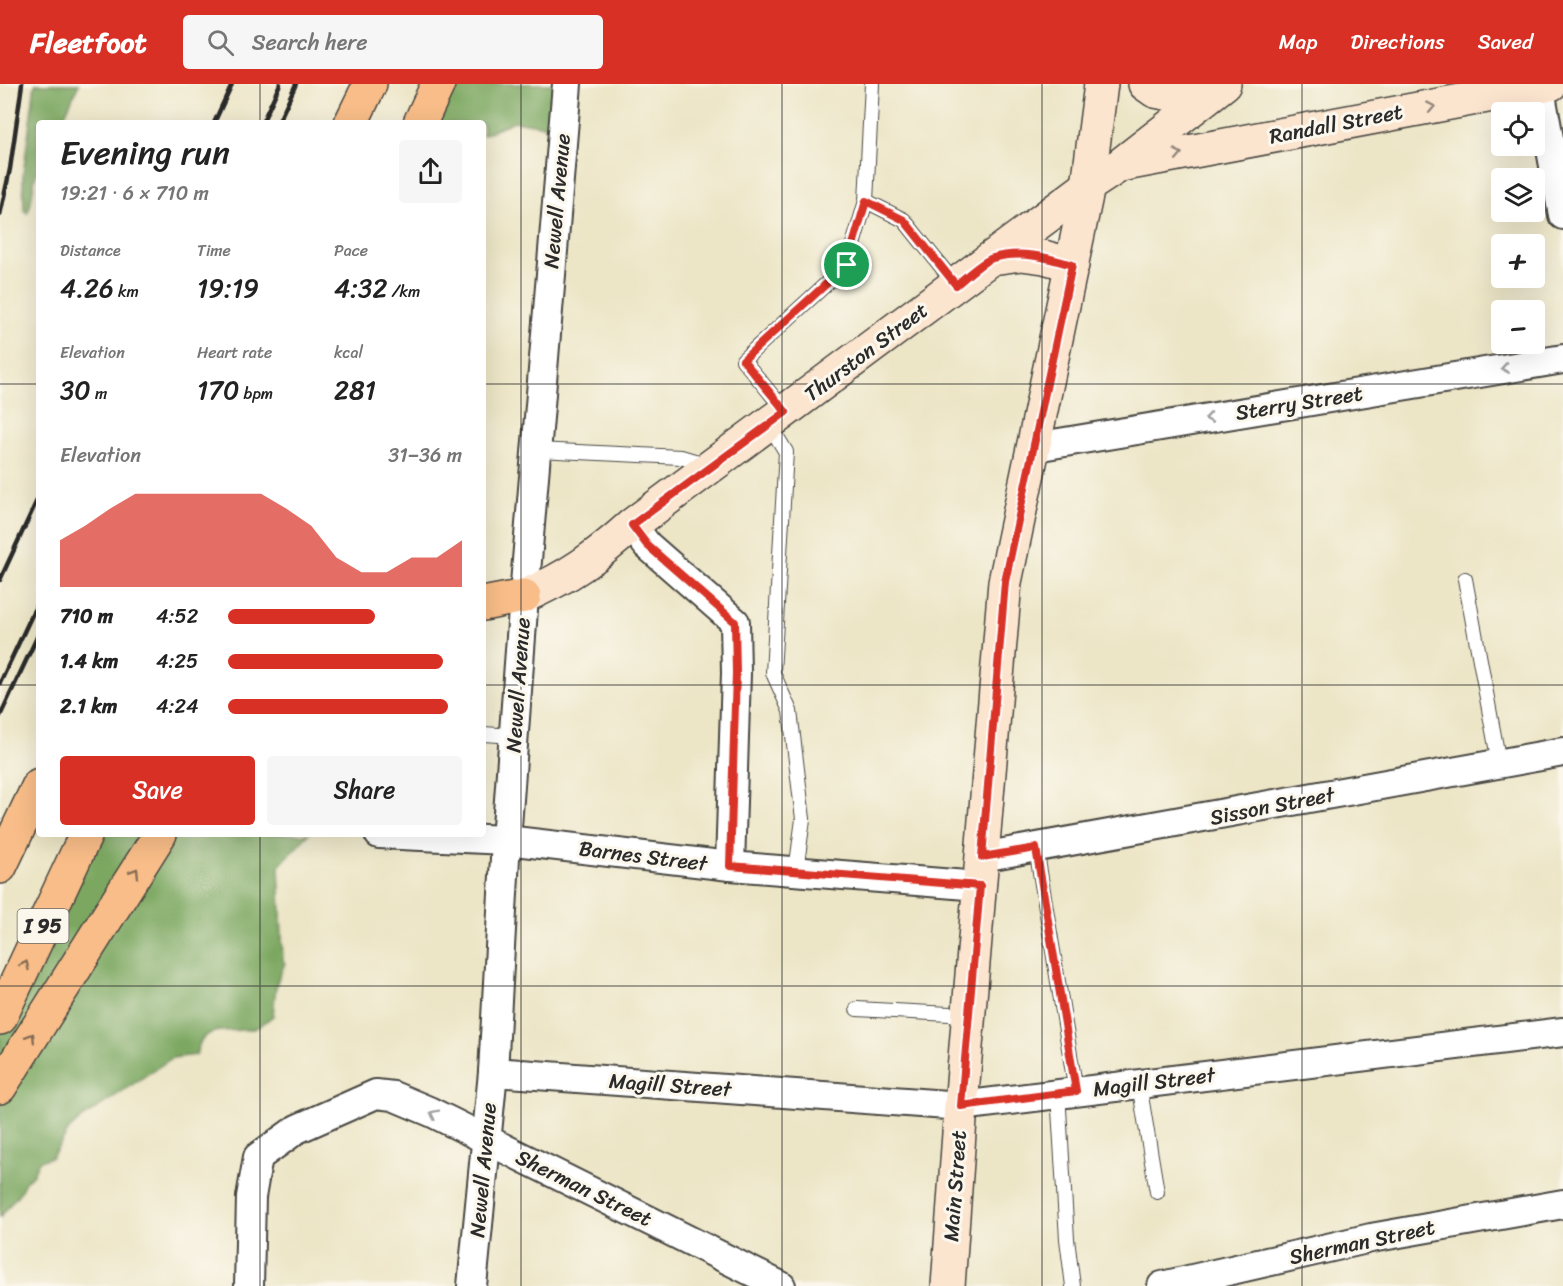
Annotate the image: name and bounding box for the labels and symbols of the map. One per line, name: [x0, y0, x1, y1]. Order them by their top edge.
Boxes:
street label: Randall Street: [1266, 92, 1406, 156]
one-way arrow: [1426, 101, 1436, 113]
street label: Newell Avenue: [532, 132, 582, 270]
one-way arrow: [1172, 148, 1182, 161]
pin: [821, 239, 872, 290]
street label: Thurston Street: [795, 292, 937, 412]
one-way arrow: [1501, 361, 1511, 374]
street label: Sterry Street: [1233, 374, 1365, 432]
one-way arrow: [1205, 411, 1214, 423]
street label: Newell Avenue: [494, 616, 542, 754]
street label: Sisson Street: [1206, 775, 1339, 837]
street label: Barnes Street: [577, 829, 711, 883]
one-way arrow: [127, 868, 139, 878]
road number: I 95: [18, 909, 68, 943]
one-way arrow: [17, 960, 29, 971]
one-way arrow: [23, 1033, 35, 1043]
street label: Magill Street: [1091, 1055, 1219, 1108]
street label: Magill Street: [608, 1062, 734, 1108]
street label: Newell Avenue: [458, 1101, 508, 1239]
one-way arrow: [430, 1110, 441, 1122]
street label: Main Street: [932, 1129, 978, 1243]
street label: Sherman Street: [509, 1138, 659, 1238]
street label: Sherman Street: [1286, 1208, 1438, 1276]

